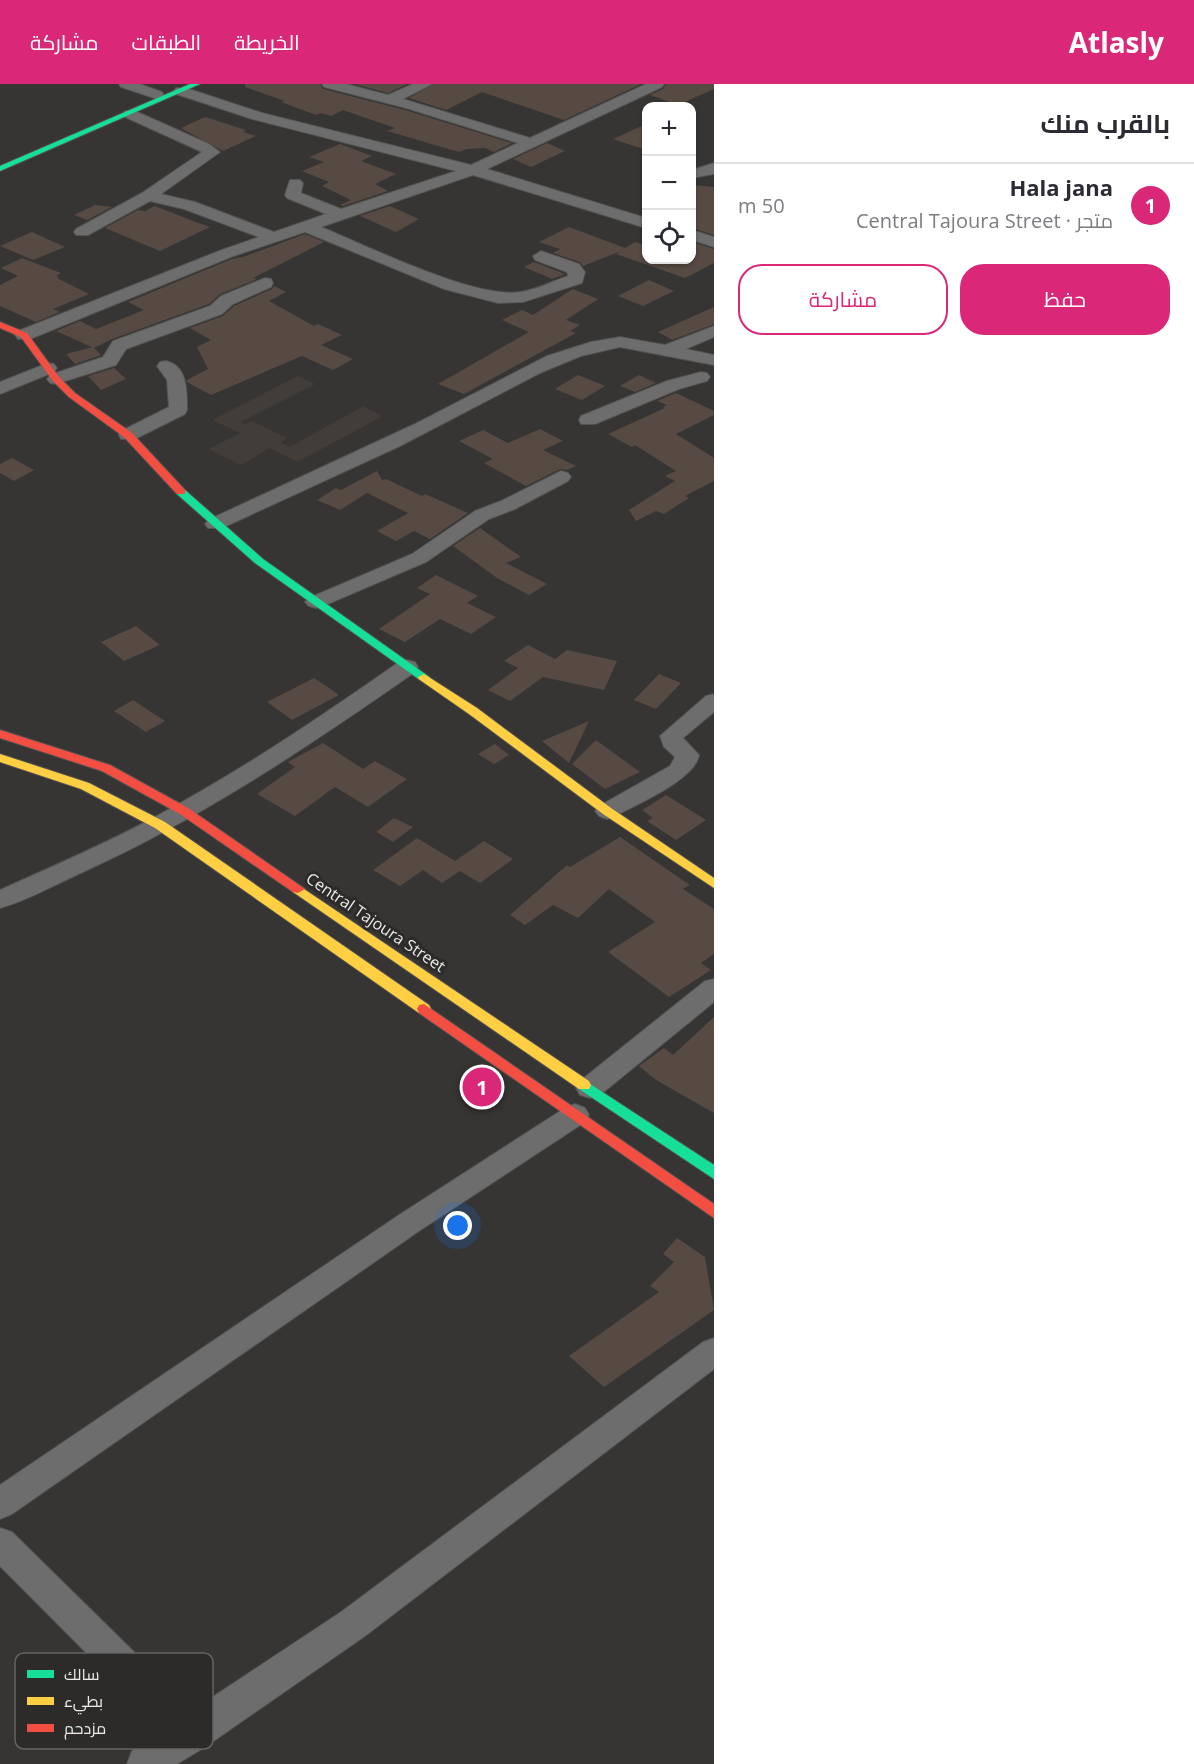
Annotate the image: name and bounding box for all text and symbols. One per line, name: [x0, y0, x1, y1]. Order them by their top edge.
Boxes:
text: Atlasly: [1069, 23, 1164, 61]
text: مشاركة: [30, 28, 99, 56]
text: الطبقات: [132, 28, 201, 56]
text: الخريطة: [234, 28, 300, 56]
map controls: [642, 102, 696, 264]
button: +: [642, 102, 696, 156]
text: بالقرب منك: [1041, 105, 1170, 141]
button: −: [642, 156, 696, 210]
text: Hala jana: [1009, 172, 1113, 202]
text: 50 m: [738, 192, 785, 219]
text: 1: [1145, 192, 1156, 219]
text: متجر · Central Tajoura Street: [856, 207, 1113, 234]
button: locate: [642, 210, 696, 264]
button: مشاركة: [738, 264, 948, 335]
button: حفظ: [960, 264, 1170, 335]
street label: Central Tajoura Street: [302, 867, 450, 977]
pin: 1: [462, 1064, 502, 1110]
your location: [443, 1211, 472, 1240]
legend: [15, 1653, 213, 1749]
text: سالك: [64, 1663, 99, 1685]
text: بطيء: [64, 1690, 103, 1715]
text: مزدحم: [64, 1717, 106, 1740]

